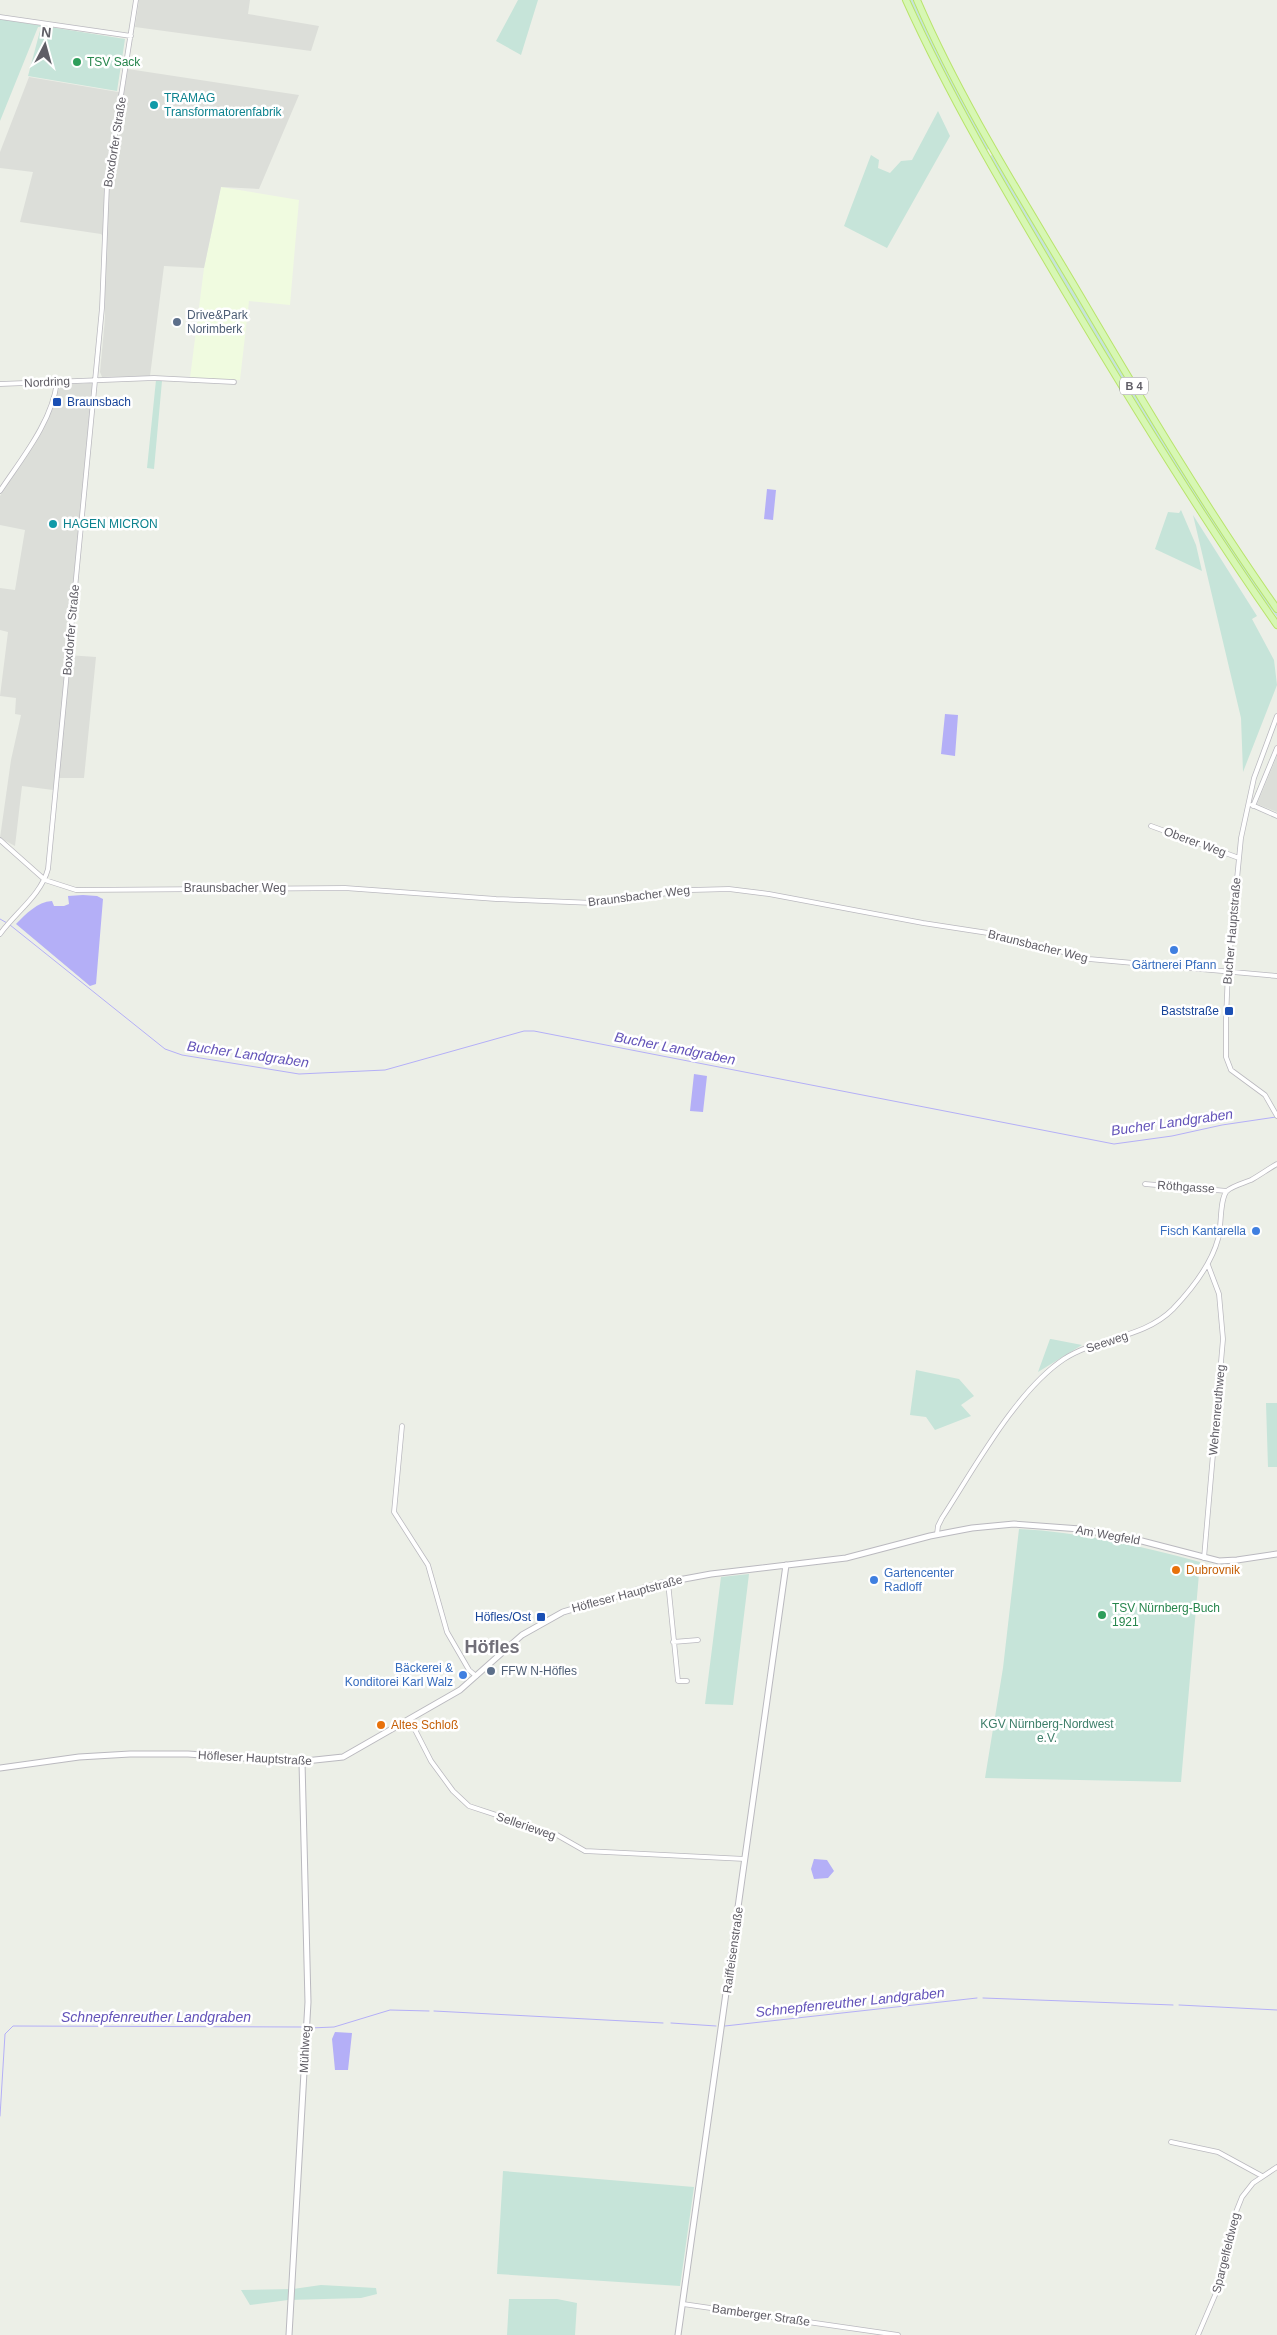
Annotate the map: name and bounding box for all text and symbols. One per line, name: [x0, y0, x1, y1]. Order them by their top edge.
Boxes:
north arrow: [20, 20, 70, 70]
text: N: [40, 24, 52, 41]
place label: TSV Sack: [87, 55, 141, 69]
marker: TSV Sack: [71, 56, 83, 68]
place label: TRAMAG Transformatorenfabrik: [164, 91, 283, 119]
street label: Boxdorfer Straße: [101, 95, 129, 188]
marker: TRAMAG Transformatorenfabrik: [148, 99, 160, 111]
place label: Drive&Park Norimberk: [187, 308, 249, 336]
marker: Drive&Park Norimberk: [171, 316, 183, 328]
street label: Nordring: [24, 374, 70, 390]
road number: B 4: [1120, 378, 1148, 394]
place label: Braunsbach: [67, 395, 131, 409]
marker: Braunsbach: [51, 396, 63, 408]
place label: HAGEN MICRON: [63, 517, 158, 531]
marker: HAGEN MICRON: [47, 518, 59, 530]
street label: Boxdorfer Straße: [60, 584, 82, 676]
street label: Oberer Weg: [1162, 824, 1228, 860]
street label: Bucher Hauptstraße: [1220, 877, 1244, 985]
street label: Braunsbacher Weg: [184, 881, 286, 895]
street label: Braunsbacher Weg: [587, 883, 691, 909]
street label: Braunsbacher Weg: [987, 927, 1089, 965]
marker: Gärtnerei Pfann: [1168, 944, 1180, 956]
place label: Gärtnerei Pfann: [1132, 958, 1216, 972]
place label: Baststraße: [1161, 1004, 1219, 1018]
marker: Baststraße: [1223, 1005, 1235, 1017]
water label: Bucher Landgraben: [613, 1028, 737, 1068]
water label: Bucher Landgraben: [186, 1038, 310, 1071]
water label: Bucher Landgraben: [1110, 1105, 1234, 1138]
street label: Röthgasse: [1157, 1178, 1215, 1196]
place label: Fisch Kantarella: [1160, 1224, 1246, 1238]
marker: Fisch Kantarella: [1250, 1225, 1262, 1237]
street label: Seeweg: [1084, 1328, 1130, 1356]
street label: Wehrenreuthweg: [1206, 1364, 1228, 1456]
street label: Am Wegfeld: [1075, 1522, 1141, 1548]
place label: Dubrovnik: [1186, 1563, 1241, 1577]
marker: Dubrovnik: [1170, 1564, 1182, 1576]
place label: Gartencenter Radloff: [884, 1566, 954, 1594]
street label: Höfleser Hauptstraße: [570, 1572, 684, 1616]
marker: Gartencenter Radloff: [868, 1574, 880, 1586]
place label: TSV Nürnberg-Buch 1921: [1112, 1601, 1220, 1629]
marker: TSV Nürnberg-Buch 1921: [1096, 1609, 1108, 1621]
place label: Höfles/Ost: [475, 1610, 532, 1624]
marker: Höfles/Ost: [535, 1611, 547, 1623]
district label: Höfles: [464, 1637, 520, 1657]
place label: Bäckerei & Konditorei Karl Walz: [345, 1661, 453, 1689]
place label: FFW N-Höfles: [501, 1664, 577, 1678]
marker: FFW N-Höfles: [485, 1665, 497, 1677]
marker: Bäckerei & Konditorei Karl Walz: [457, 1669, 469, 1681]
park label: KGV Nürnberg-Nordwest e.V.: [980, 1717, 1114, 1745]
place label: Altes Schloß: [391, 1718, 458, 1732]
marker: Altes Schloß: [375, 1719, 387, 1731]
street label: Höfleser Hauptstraße: [198, 1748, 313, 1768]
street label: Sellerieweg: [494, 1809, 558, 1843]
street label: Raiffeisenstraße: [720, 1906, 746, 1994]
water label: Schnepfenreuther Landgraben: [755, 1984, 945, 2020]
water label: Schnepfenreuther Landgraben: [61, 2009, 251, 2025]
street label: Mühlweg: [297, 2025, 313, 2073]
street label: Spargelfeldweg: [1209, 2211, 1243, 2295]
street label: Bamberger Straße: [711, 2301, 811, 2329]

